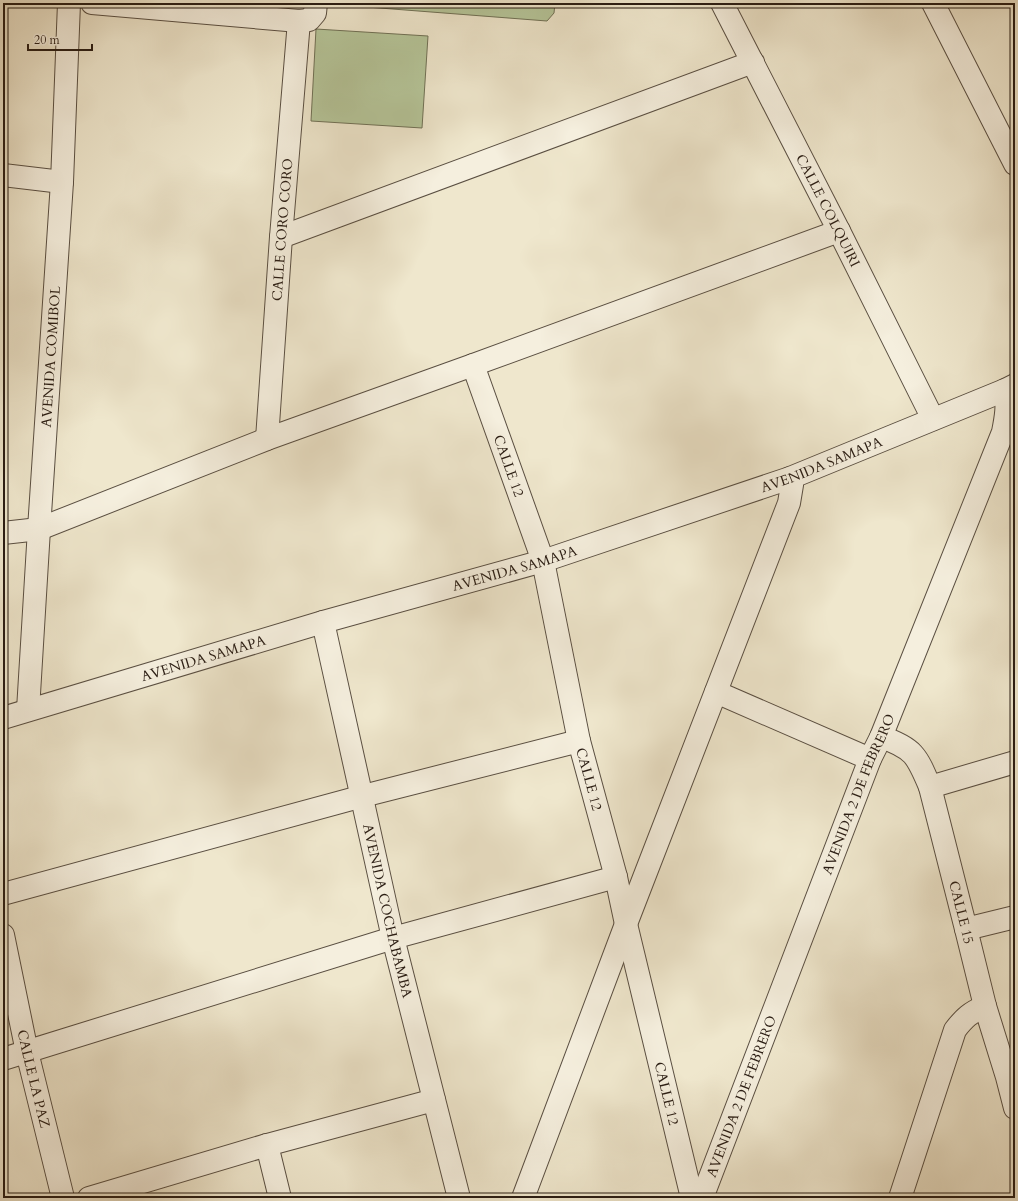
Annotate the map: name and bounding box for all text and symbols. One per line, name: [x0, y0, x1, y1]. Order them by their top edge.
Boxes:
scale bar: [28, 26, 92, 52]
text: 20 m: [34, 32, 61, 48]
street label: CALLE COLQUIRI: [792, 151, 865, 270]
street label: CALLE CORO CORO: [267, 157, 297, 302]
street label: AVENIDA COMIBOL: [36, 285, 65, 428]
street label: CALLE 12: [489, 432, 529, 499]
street label: AVENIDA SAMAPA: [758, 432, 885, 497]
street label: AVENIDA SAMAPA: [450, 541, 579, 595]
street label: AVENIDA SAMAPA: [139, 630, 268, 686]
street label: AVENIDA 2 DE FEBRERO: [817, 711, 899, 877]
street label: CALLE 12: [572, 745, 607, 812]
street label: AVENIDA COCHABAMBA: [358, 822, 417, 1000]
street label: CALLE 15: [945, 879, 979, 946]
street label: AVENIDA 2 DE FEBRERO: [701, 1013, 781, 1180]
street label: CALLE LA PAZ: [13, 1028, 55, 1130]
street label: CALLE 12: [650, 1060, 684, 1127]

